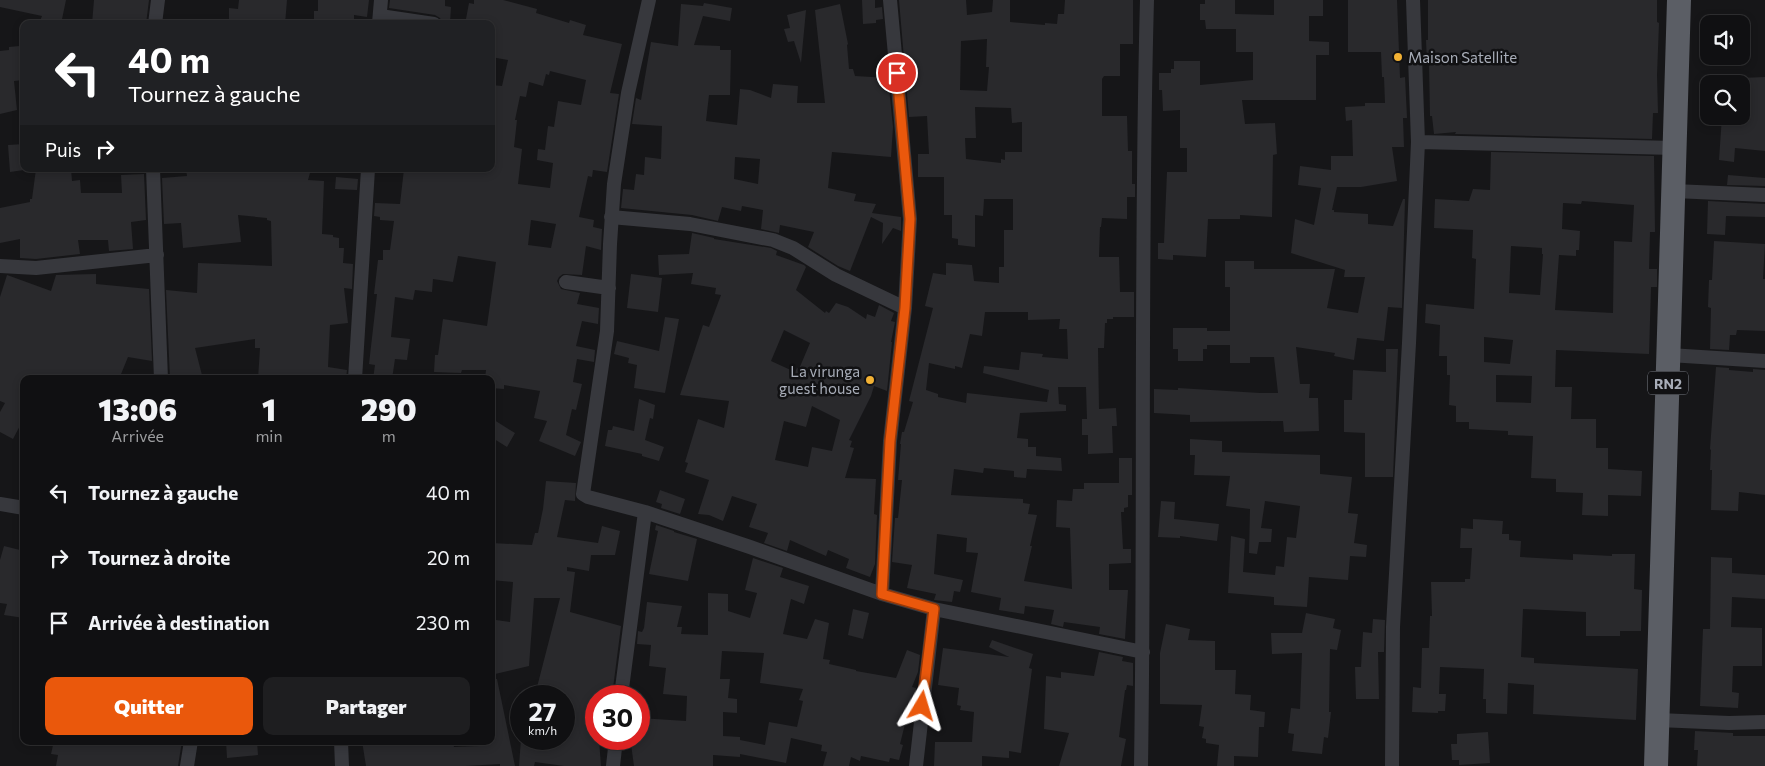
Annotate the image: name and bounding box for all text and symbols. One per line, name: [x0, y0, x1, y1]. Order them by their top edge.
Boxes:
map controls: [1700, 15, 1750, 125]
button: sound: [1700, 15, 1750, 65]
text: 40 m: [128, 37, 210, 80]
icon: left: [45, 40, 110, 105]
place label: Maison Satellite: [1408, 48, 1517, 66]
marker: Maison Satellite: [1392, 51, 1404, 63]
pin: [876, 52, 918, 94]
icon: arrive: [883, 59, 911, 87]
button: search: [1700, 75, 1750, 125]
text: Tournez à gauche: [128, 80, 300, 107]
icon: right: [91, 135, 119, 163]
text: Puis: [45, 138, 81, 161]
place label: La virunga guest house: [779, 362, 860, 397]
road number: RN2: [1648, 372, 1688, 394]
marker: La virunga guest house: [864, 374, 876, 386]
text: 13:06: [98, 390, 177, 427]
text: 1: [262, 390, 276, 427]
text: 290: [361, 390, 417, 427]
text: Arrivée: [111, 426, 164, 445]
text: min: [255, 426, 283, 445]
text: m: [382, 426, 396, 445]
icon: left: [45, 479, 73, 507]
text: Tournez à gauche: [88, 481, 238, 504]
text: 40 m: [426, 481, 470, 504]
icon: right: [45, 544, 73, 572]
text: Tournez à droite: [88, 546, 230, 569]
text: 20 m: [427, 546, 470, 569]
icon: arrive: [45, 609, 73, 637]
text: Arrivée à destination: [88, 611, 270, 634]
text: 230 m: [416, 611, 470, 634]
button: Quitter: [45, 677, 253, 735]
button: Partager: [263, 677, 470, 735]
position arrow: [895, 679, 947, 731]
speed limit sign: 30: [585, 685, 650, 750]
text: 27: [529, 696, 556, 726]
text: km/h: [528, 723, 557, 737]

